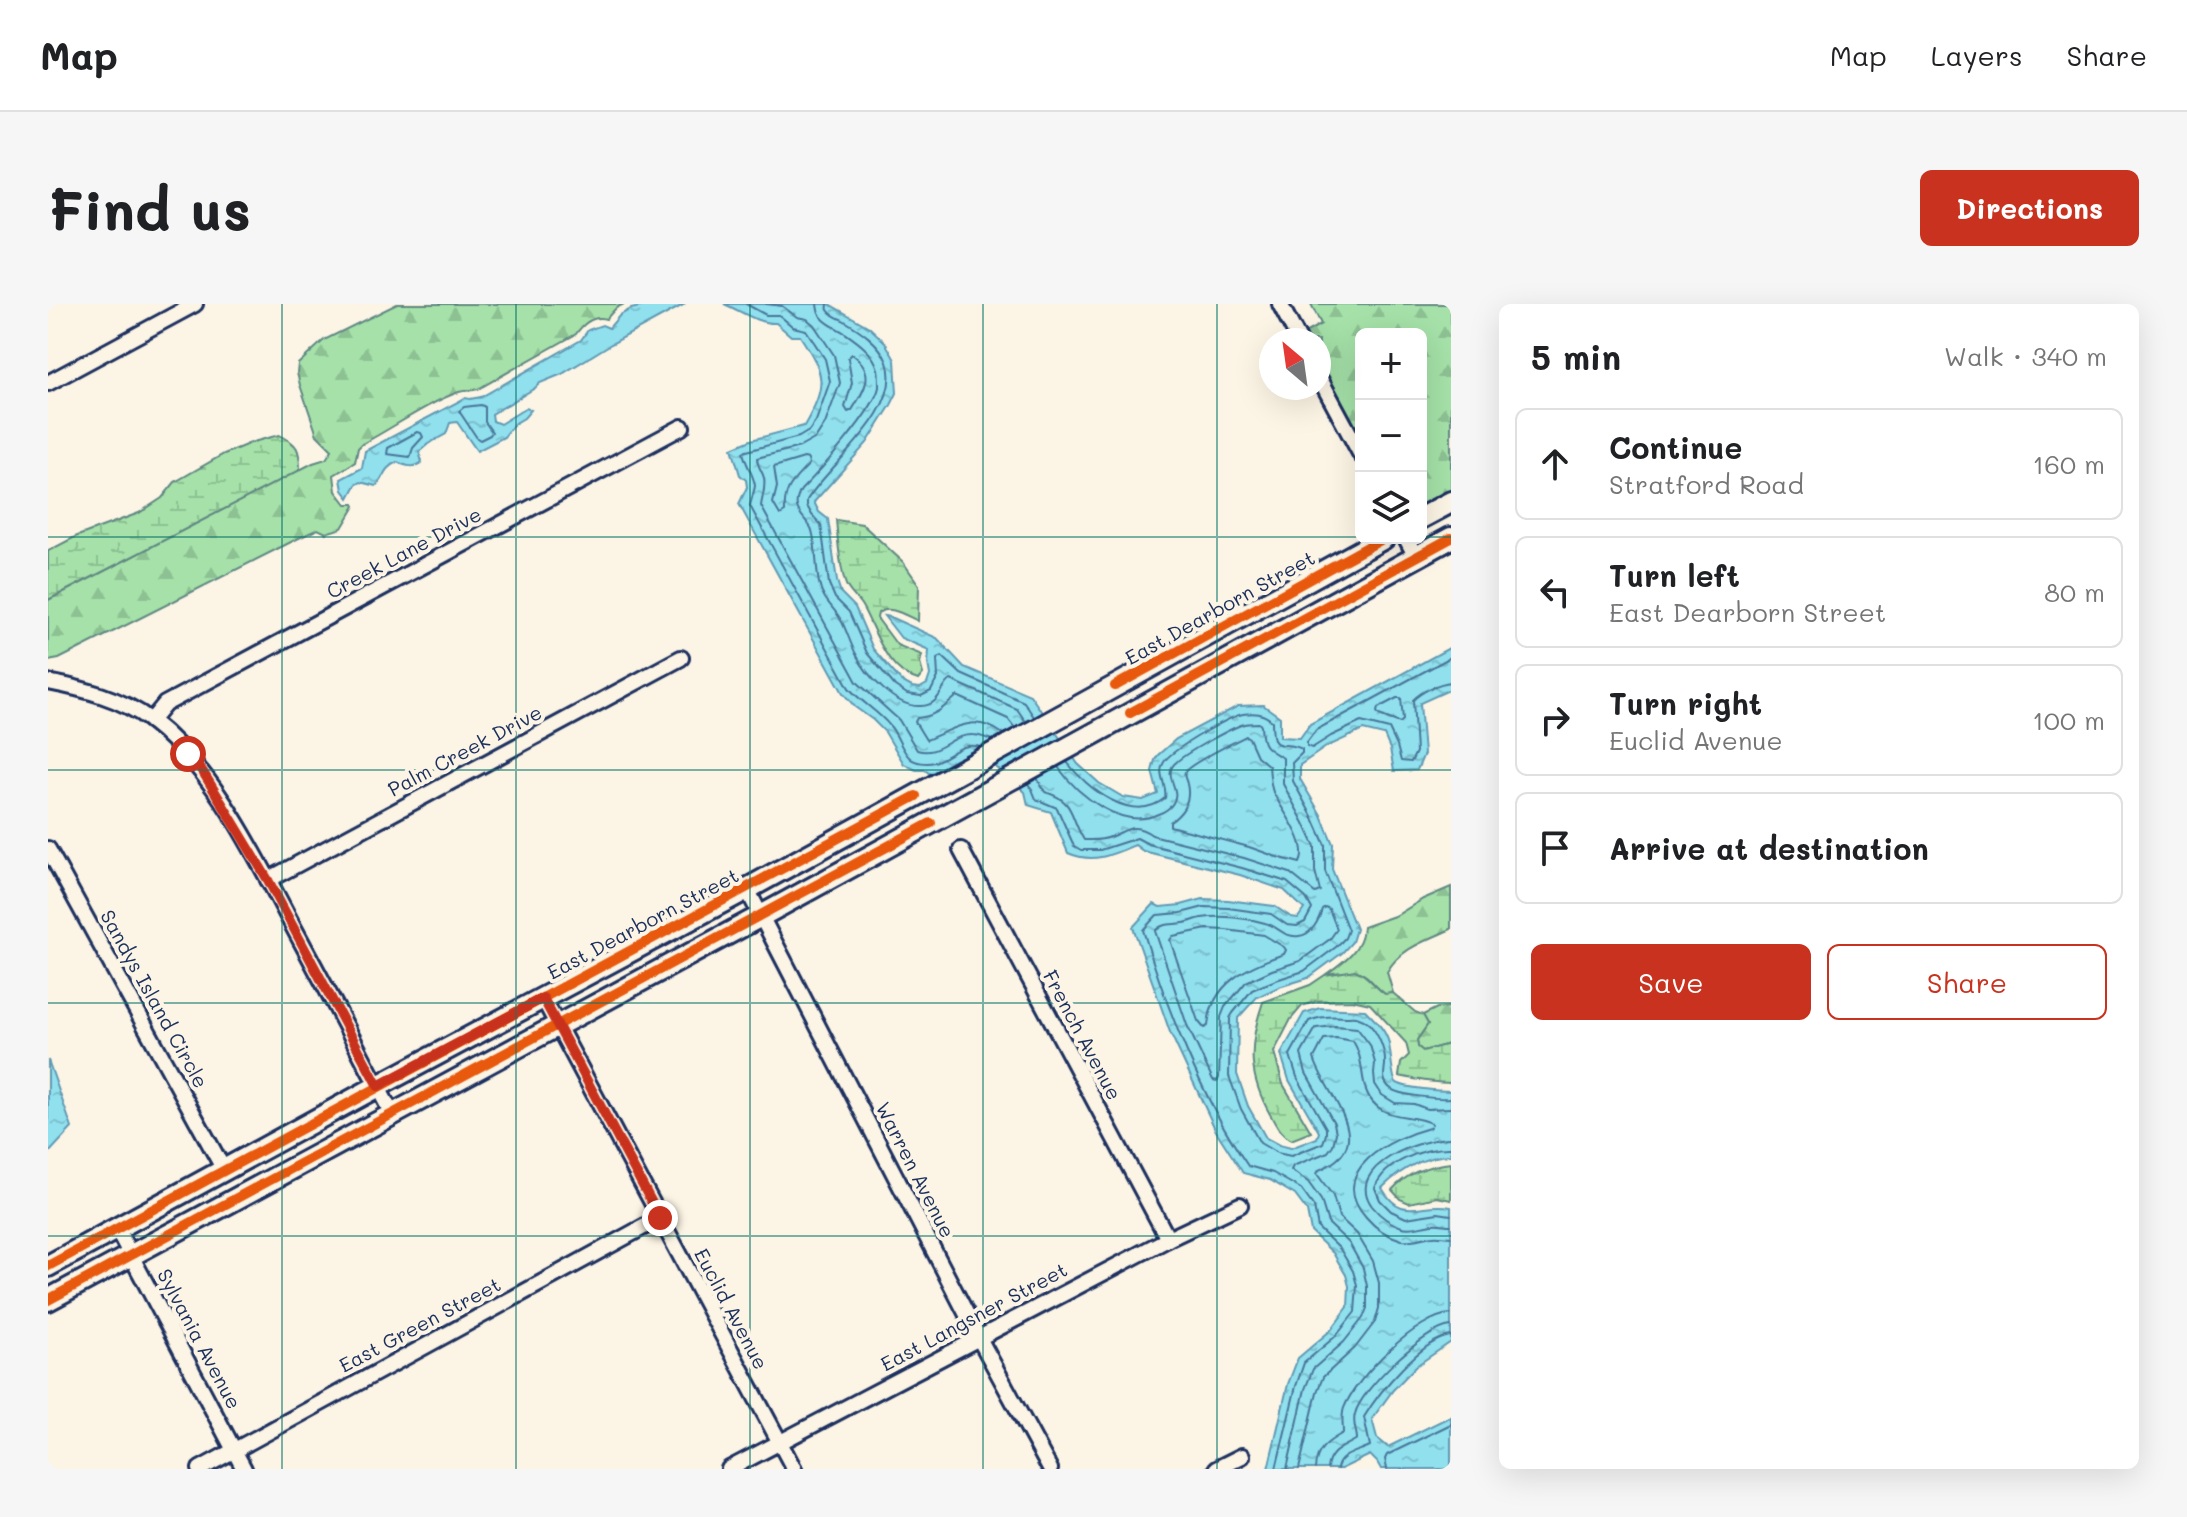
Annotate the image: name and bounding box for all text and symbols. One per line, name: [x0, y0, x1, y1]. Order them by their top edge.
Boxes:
text: Map: [40, 30, 118, 80]
text: Map: [1830, 37, 1887, 73]
text: Layers: [1931, 37, 2023, 73]
text: Share: [2067, 37, 2147, 73]
button: Directions: [1920, 170, 2139, 246]
text: Find us: [48, 172, 251, 245]
north arrow: [1259, 328, 1331, 400]
map controls: [1355, 328, 1427, 544]
button: +: [1355, 328, 1427, 400]
text: 5 min: [1531, 334, 1621, 379]
text: Walk · 340 m: [1944, 339, 2107, 373]
button: −: [1355, 400, 1427, 472]
text: Continue: [1609, 427, 1742, 467]
icon: ahead: [1533, 442, 1577, 486]
text: 160 m: [2033, 447, 2105, 481]
text: Stratford Road: [1609, 467, 1804, 501]
button: layers: [1355, 472, 1427, 544]
street label: Creek Lane Drive: [322, 500, 485, 604]
street label: East Dearborn Street: [1120, 544, 1319, 670]
text: Turn left: [1609, 555, 1740, 595]
icon: left: [1533, 570, 1577, 614]
text: 80 m: [2044, 575, 2105, 609]
text: East Dearborn Street: [1609, 595, 1886, 629]
text: Turn right: [1609, 683, 1762, 723]
street label: Palm Creek Drive: [383, 698, 546, 802]
icon: right: [1533, 698, 1577, 742]
text: 100 m: [2032, 703, 2105, 737]
text: Euclid Avenue: [1609, 723, 1783, 757]
route start: [170, 736, 206, 772]
icon: arrive: [1533, 826, 1577, 870]
text: Arrive at destination: [1609, 828, 1929, 868]
street label: East Dearborn Street: [542, 862, 743, 985]
street label: Sandys Island Circle: [95, 905, 215, 1092]
button: Save: [1531, 944, 1811, 1020]
button: Share: [1827, 944, 2107, 1020]
street label: French Avenue: [1038, 965, 1128, 1104]
street label: Warren Avenue: [870, 1097, 961, 1242]
route end: [642, 1200, 678, 1236]
street label: Euclid Avenue: [689, 1243, 775, 1374]
street label: East Langsner Street: [876, 1256, 1071, 1376]
street label: Sylvania Avenue: [152, 1264, 248, 1413]
street label: East Green Street: [334, 1270, 505, 1378]

